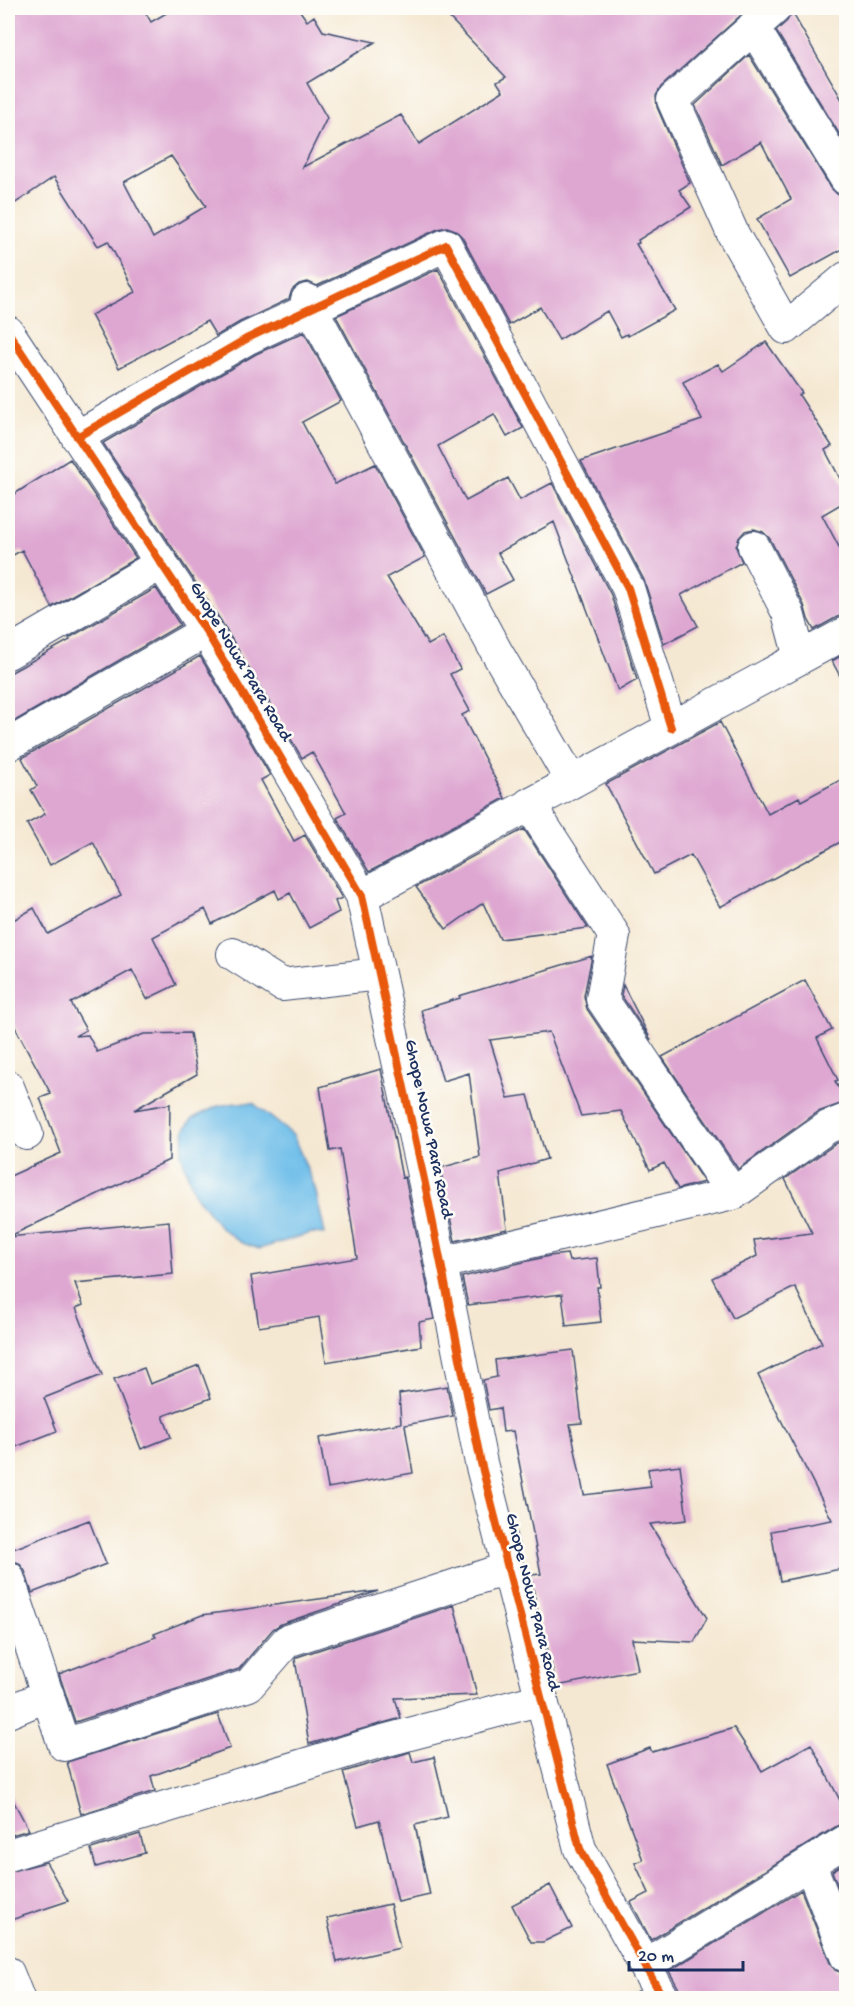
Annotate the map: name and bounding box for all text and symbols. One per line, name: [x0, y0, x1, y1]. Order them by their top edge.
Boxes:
street label: Ghope Nowa Para Road: [184, 579, 297, 747]
street label: Ghope Nowa Para Road: [399, 1038, 457, 1222]
street label: Ghope Nowa Para Road: [500, 1511, 565, 1694]
scale bar: [629, 1934, 743, 1972]
text: 20 m: [638, 1947, 674, 1968]

